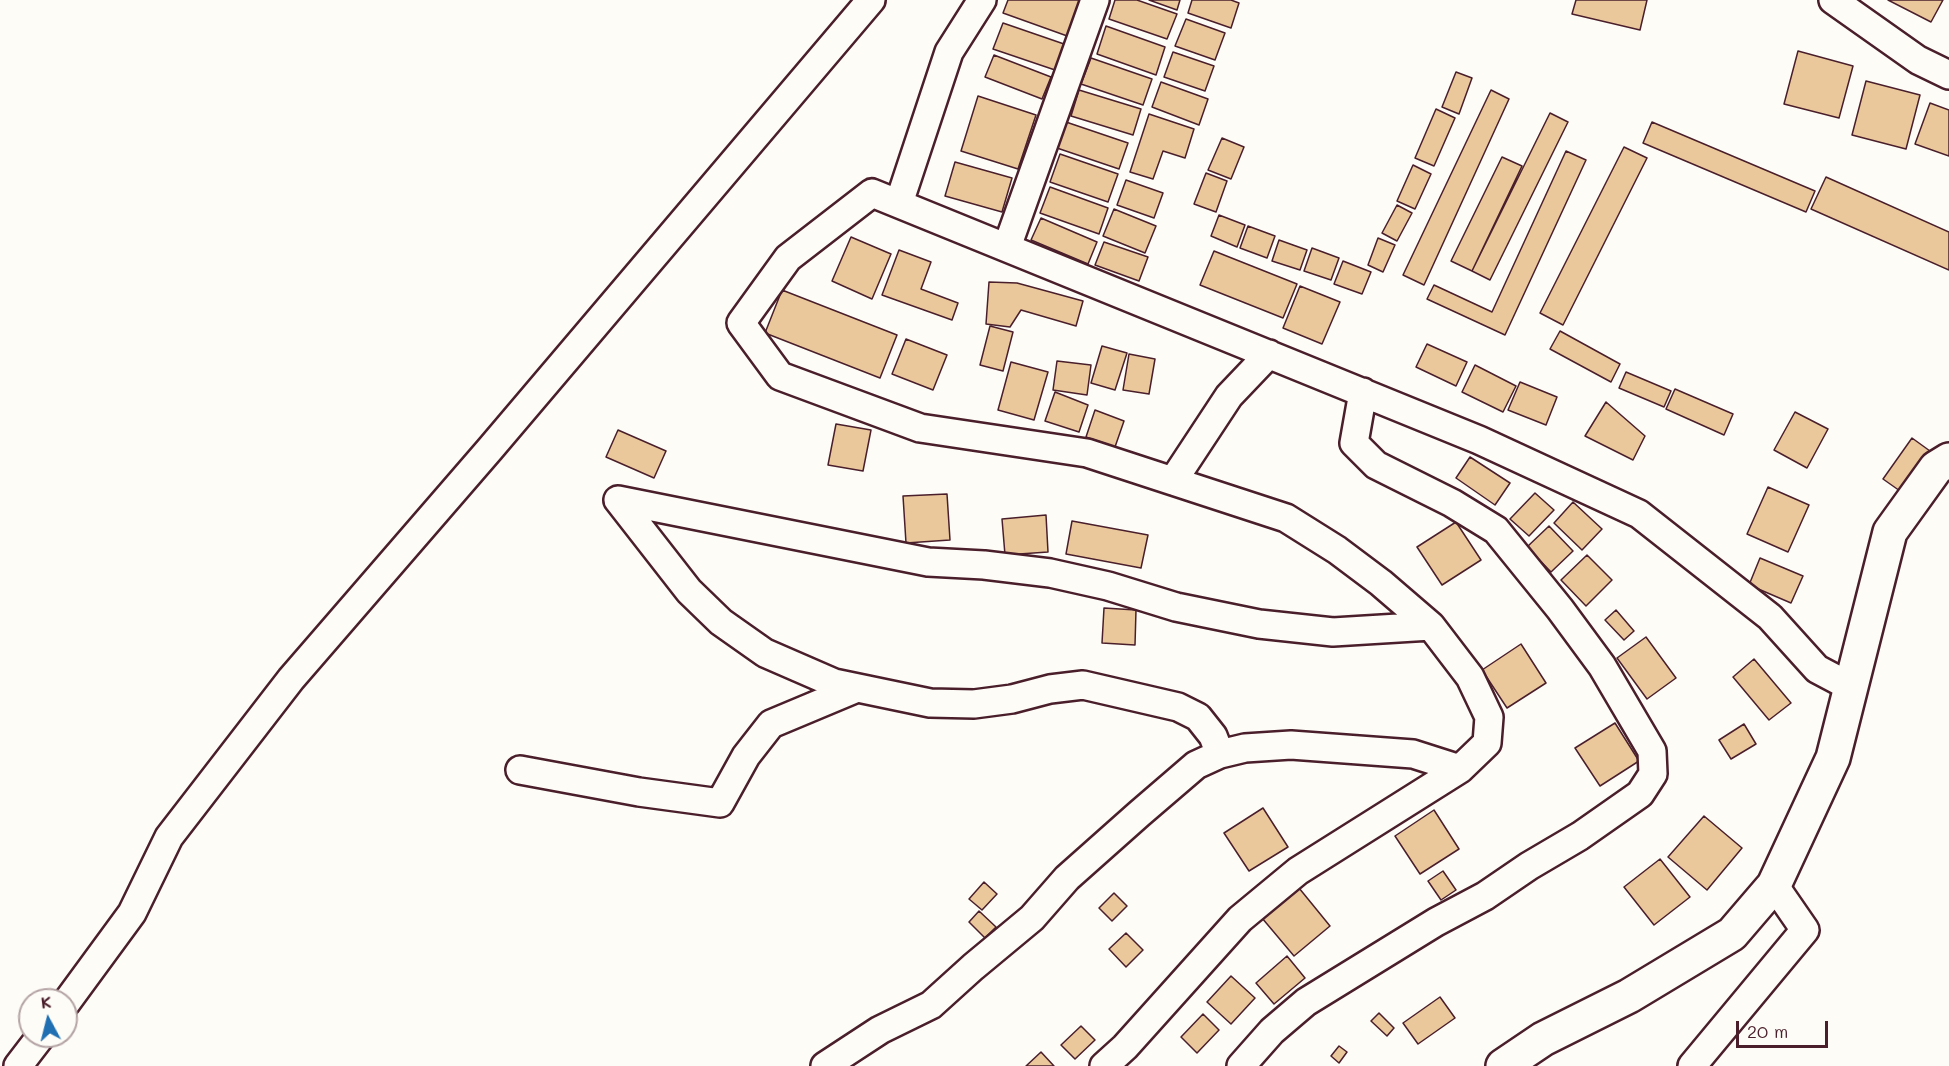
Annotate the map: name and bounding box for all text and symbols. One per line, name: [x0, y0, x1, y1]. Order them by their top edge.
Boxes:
north arrow: [18, 988, 78, 1048]
text: K: [39, 991, 52, 1013]
scale bar: [1739, 1009, 1830, 1047]
text: 20 m: [1747, 1019, 1788, 1043]

